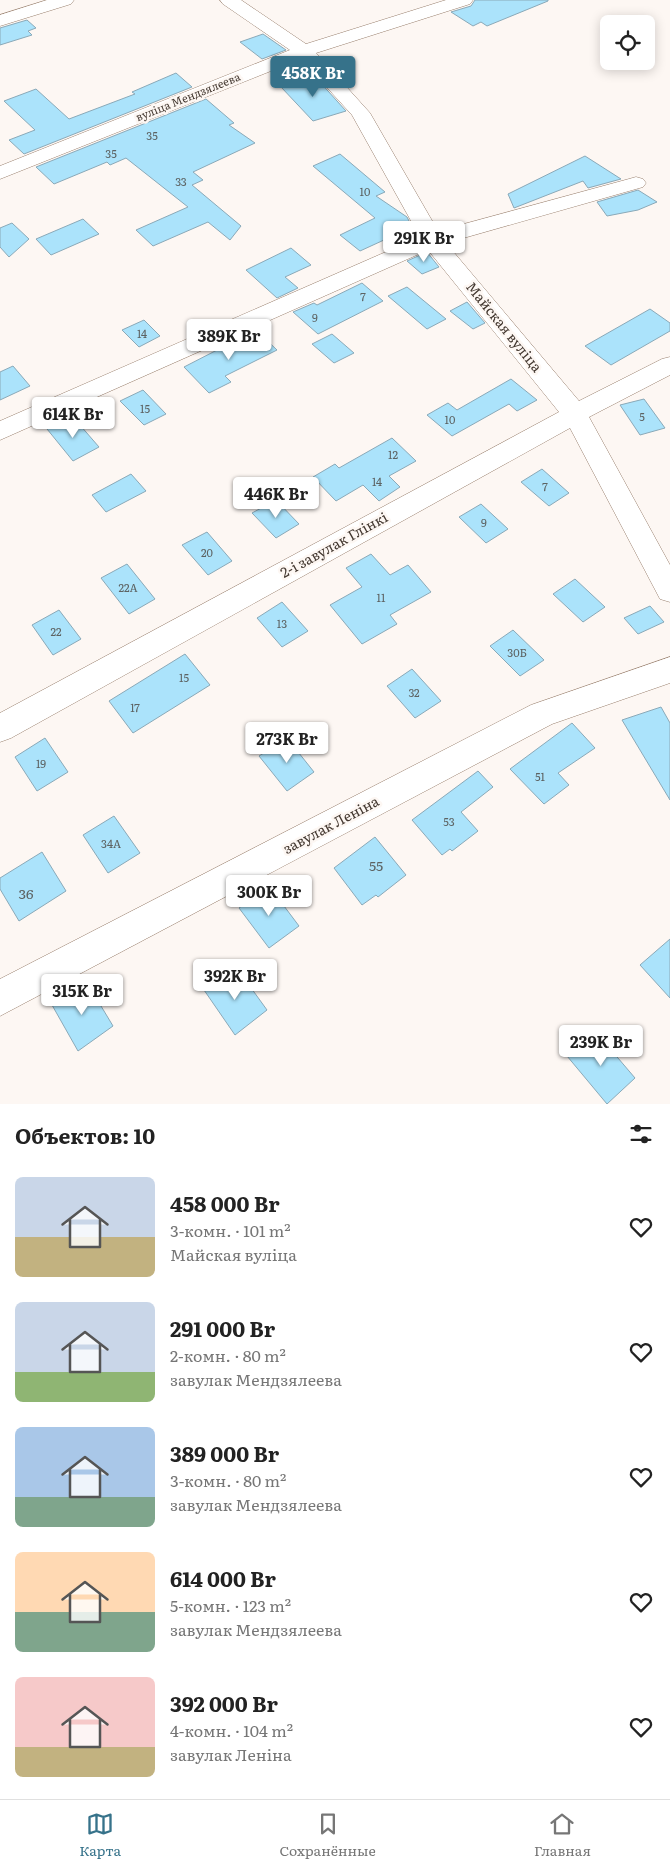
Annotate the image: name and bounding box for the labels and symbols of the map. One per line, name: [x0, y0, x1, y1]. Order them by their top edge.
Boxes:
pin: 458K Br: [267, 56, 359, 98]
street label: вуліца Мендзялеева: [133, 68, 242, 124]
house number: 35: [146, 127, 158, 143]
house number: 35: [105, 145, 117, 161]
house number: 33: [175, 173, 187, 189]
house number: 10: [360, 183, 370, 199]
pin: 291K Br: [378, 220, 470, 263]
street label: Майская вуліца: [462, 277, 548, 376]
house number: 7: [360, 288, 366, 304]
house number: 9: [312, 309, 318, 325]
pin: 389K Br: [183, 318, 275, 361]
house number: 14: [137, 325, 147, 341]
pin: 614K Br: [27, 396, 119, 439]
house number: 15: [140, 400, 150, 416]
house number: 5: [639, 408, 645, 424]
house number: 10: [445, 411, 455, 427]
house number: 12: [388, 446, 398, 462]
house number: 14: [372, 473, 382, 489]
pin: 446K Br: [230, 476, 322, 519]
house number: 7: [542, 478, 548, 494]
street label: 2-і завулак Глінкі: [276, 506, 391, 582]
house number: 9: [481, 514, 487, 530]
house number: 20: [201, 544, 213, 560]
house number: 22А: [118, 579, 138, 595]
house number: 11: [377, 589, 386, 605]
house number: 13: [277, 615, 287, 631]
house number: 22: [50, 623, 62, 639]
house number: 30Б: [507, 644, 527, 660]
house number: 15: [179, 669, 189, 685]
house number: 32: [408, 684, 420, 700]
house number: 17: [130, 699, 140, 715]
pin: 273K Br: [241, 722, 333, 764]
house number: 19: [36, 755, 46, 771]
house number: 51: [535, 768, 546, 784]
street label: завулак Леніна: [279, 790, 383, 858]
house number: 53: [443, 813, 455, 829]
house number: 34А: [101, 835, 121, 851]
house number: 55: [369, 855, 383, 875]
pin: 300K Br: [223, 874, 315, 917]
house number: 36: [18, 883, 34, 903]
pin: 392K Br: [189, 958, 281, 1001]
pin: 315K Br: [36, 974, 128, 1016]
pin: 239K Br: [555, 1024, 647, 1067]

